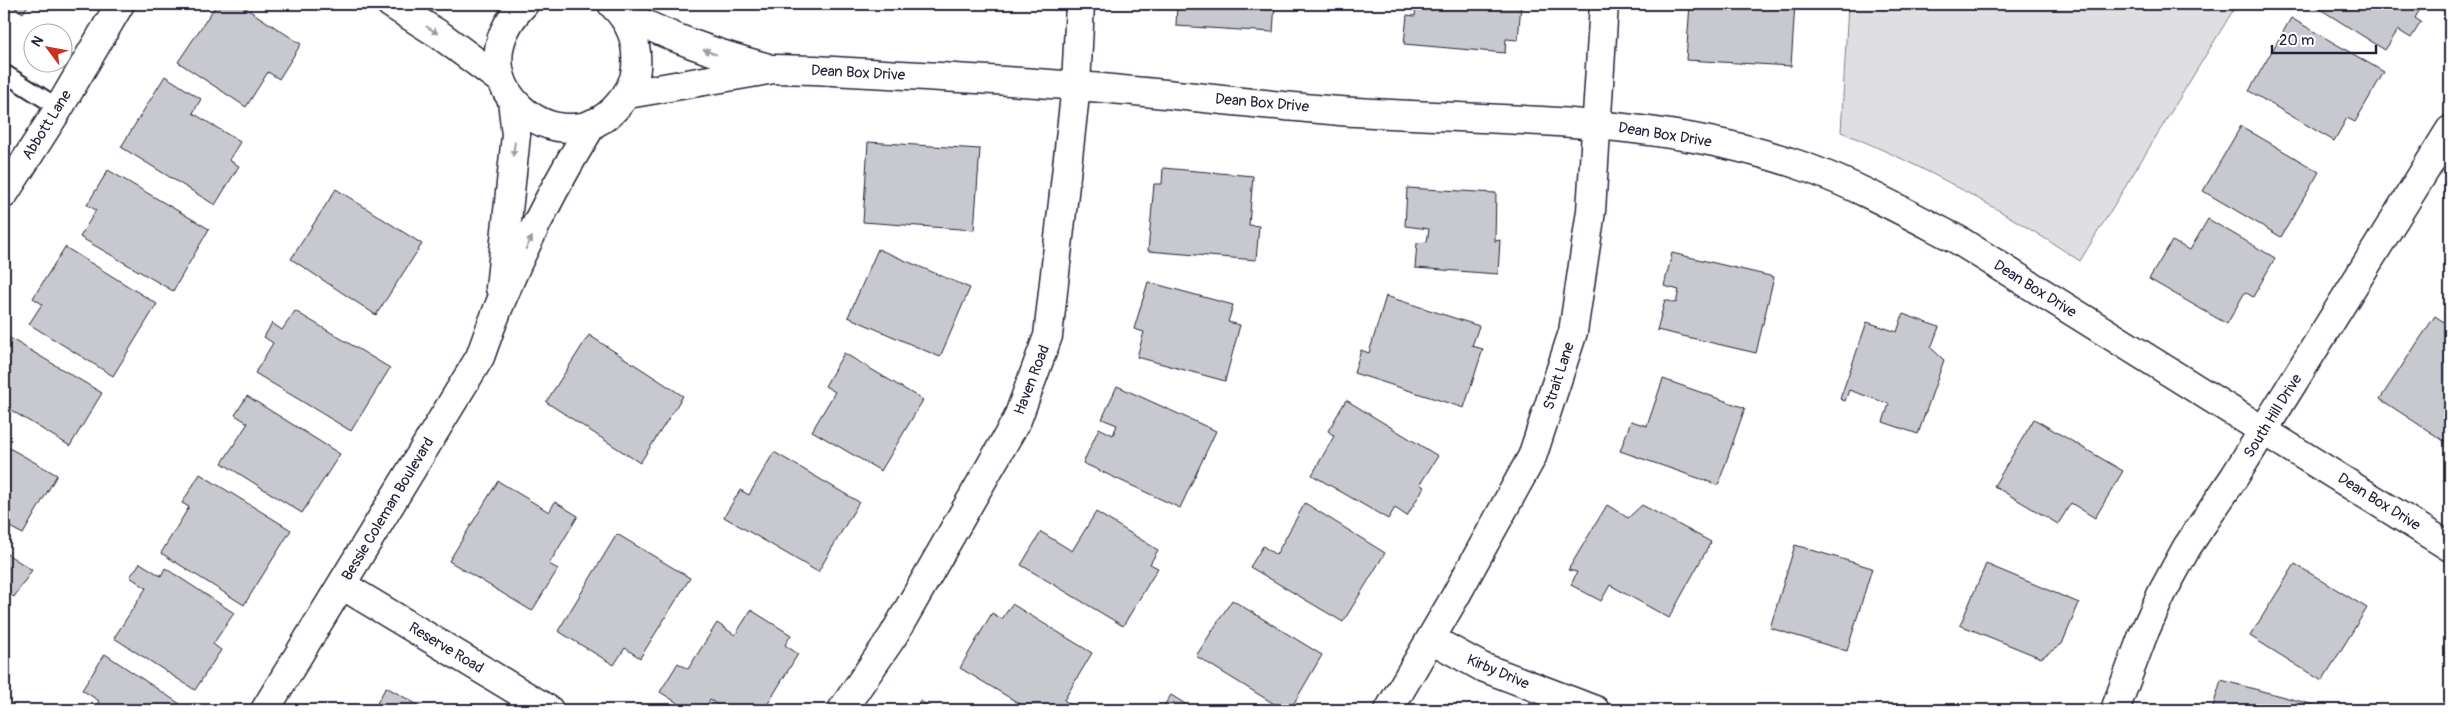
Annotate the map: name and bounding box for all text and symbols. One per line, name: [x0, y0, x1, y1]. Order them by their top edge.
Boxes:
north arrow: [22, 22, 72, 72]
scale bar: [2272, 22, 2375, 54]
one-way arrow: [426, 25, 439, 35]
text: 20 m: [2279, 31, 2314, 50]
text: N: [28, 33, 47, 50]
one-way arrow: [703, 48, 718, 55]
street label: Dean Box Drive: [810, 61, 906, 85]
street label: Abbott Lane: [18, 86, 76, 163]
street label: Dean Box Drive: [1214, 89, 1310, 117]
street label: Dean Box Drive: [1617, 118, 1714, 152]
one-way arrow: [510, 141, 518, 157]
one-way arrow: [525, 236, 533, 250]
street label: Dean Box Drive: [1990, 256, 2081, 322]
street label: Strait Lane: [1539, 339, 1579, 412]
street label: Haven Road: [1010, 342, 1054, 418]
street label: South Hill Drive: [2240, 370, 2307, 461]
street label: Bessie Coleman Boulevard: [338, 434, 438, 584]
street label: Dean Box Drive: [2334, 469, 2425, 535]
street label: Reserve Road: [405, 618, 487, 678]
street label: Kirby Drive: [1464, 650, 1533, 694]

